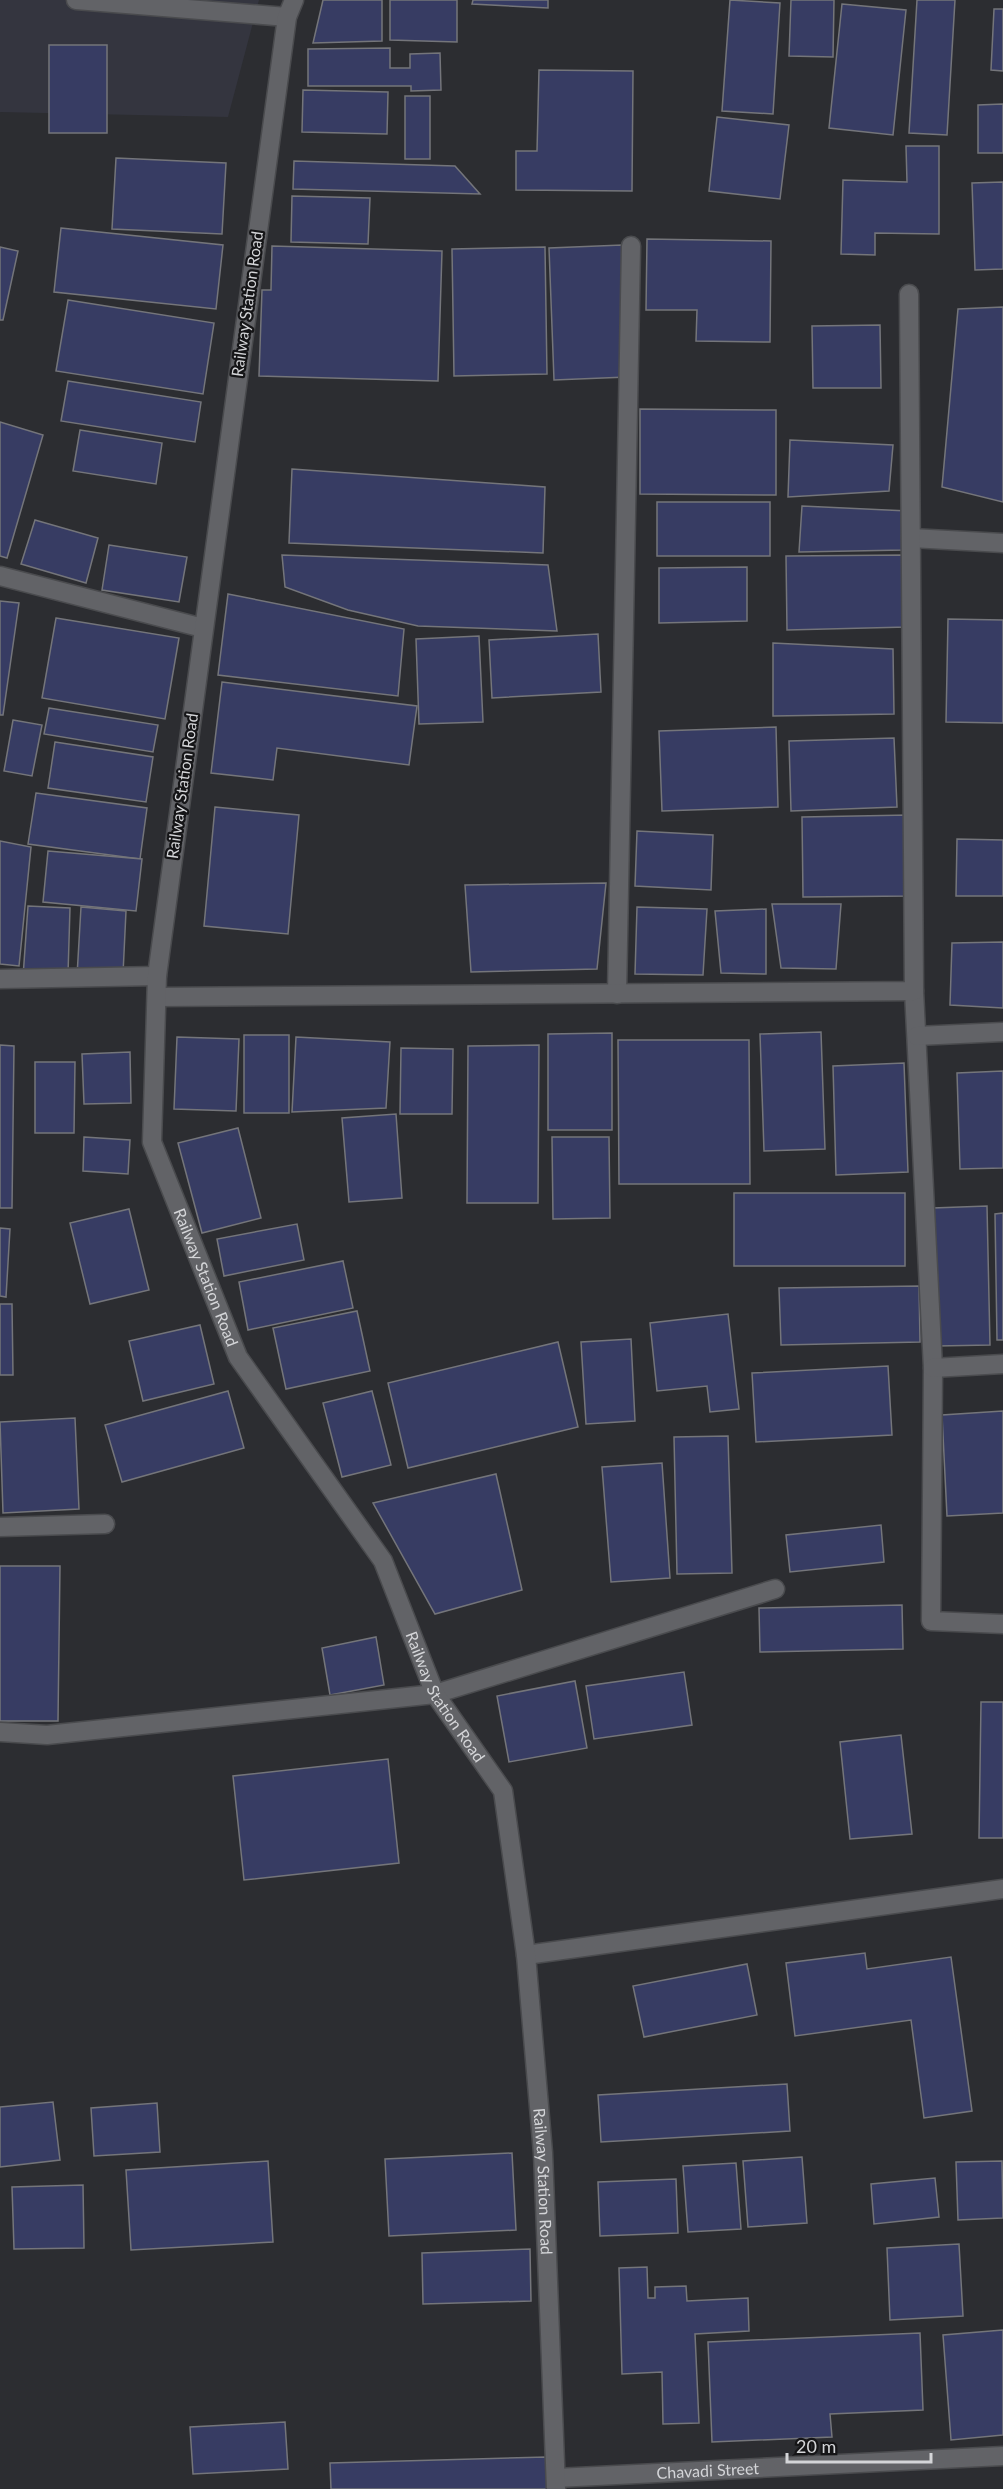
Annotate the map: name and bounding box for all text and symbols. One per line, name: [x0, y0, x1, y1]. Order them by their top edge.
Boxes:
street label: Railway Station Road: [227, 230, 266, 378]
street label: Railway Station Road: [162, 712, 201, 860]
street label: Railway Station Road: [170, 1205, 243, 1349]
street label: Railway Station Road: [402, 1628, 490, 1765]
street label: Railway Station Road: [530, 2107, 557, 2255]
scale bar: [787, 2426, 931, 2464]
text: 20 m: [796, 2435, 836, 2457]
street label: Chavadi Street: [656, 2458, 760, 2482]

